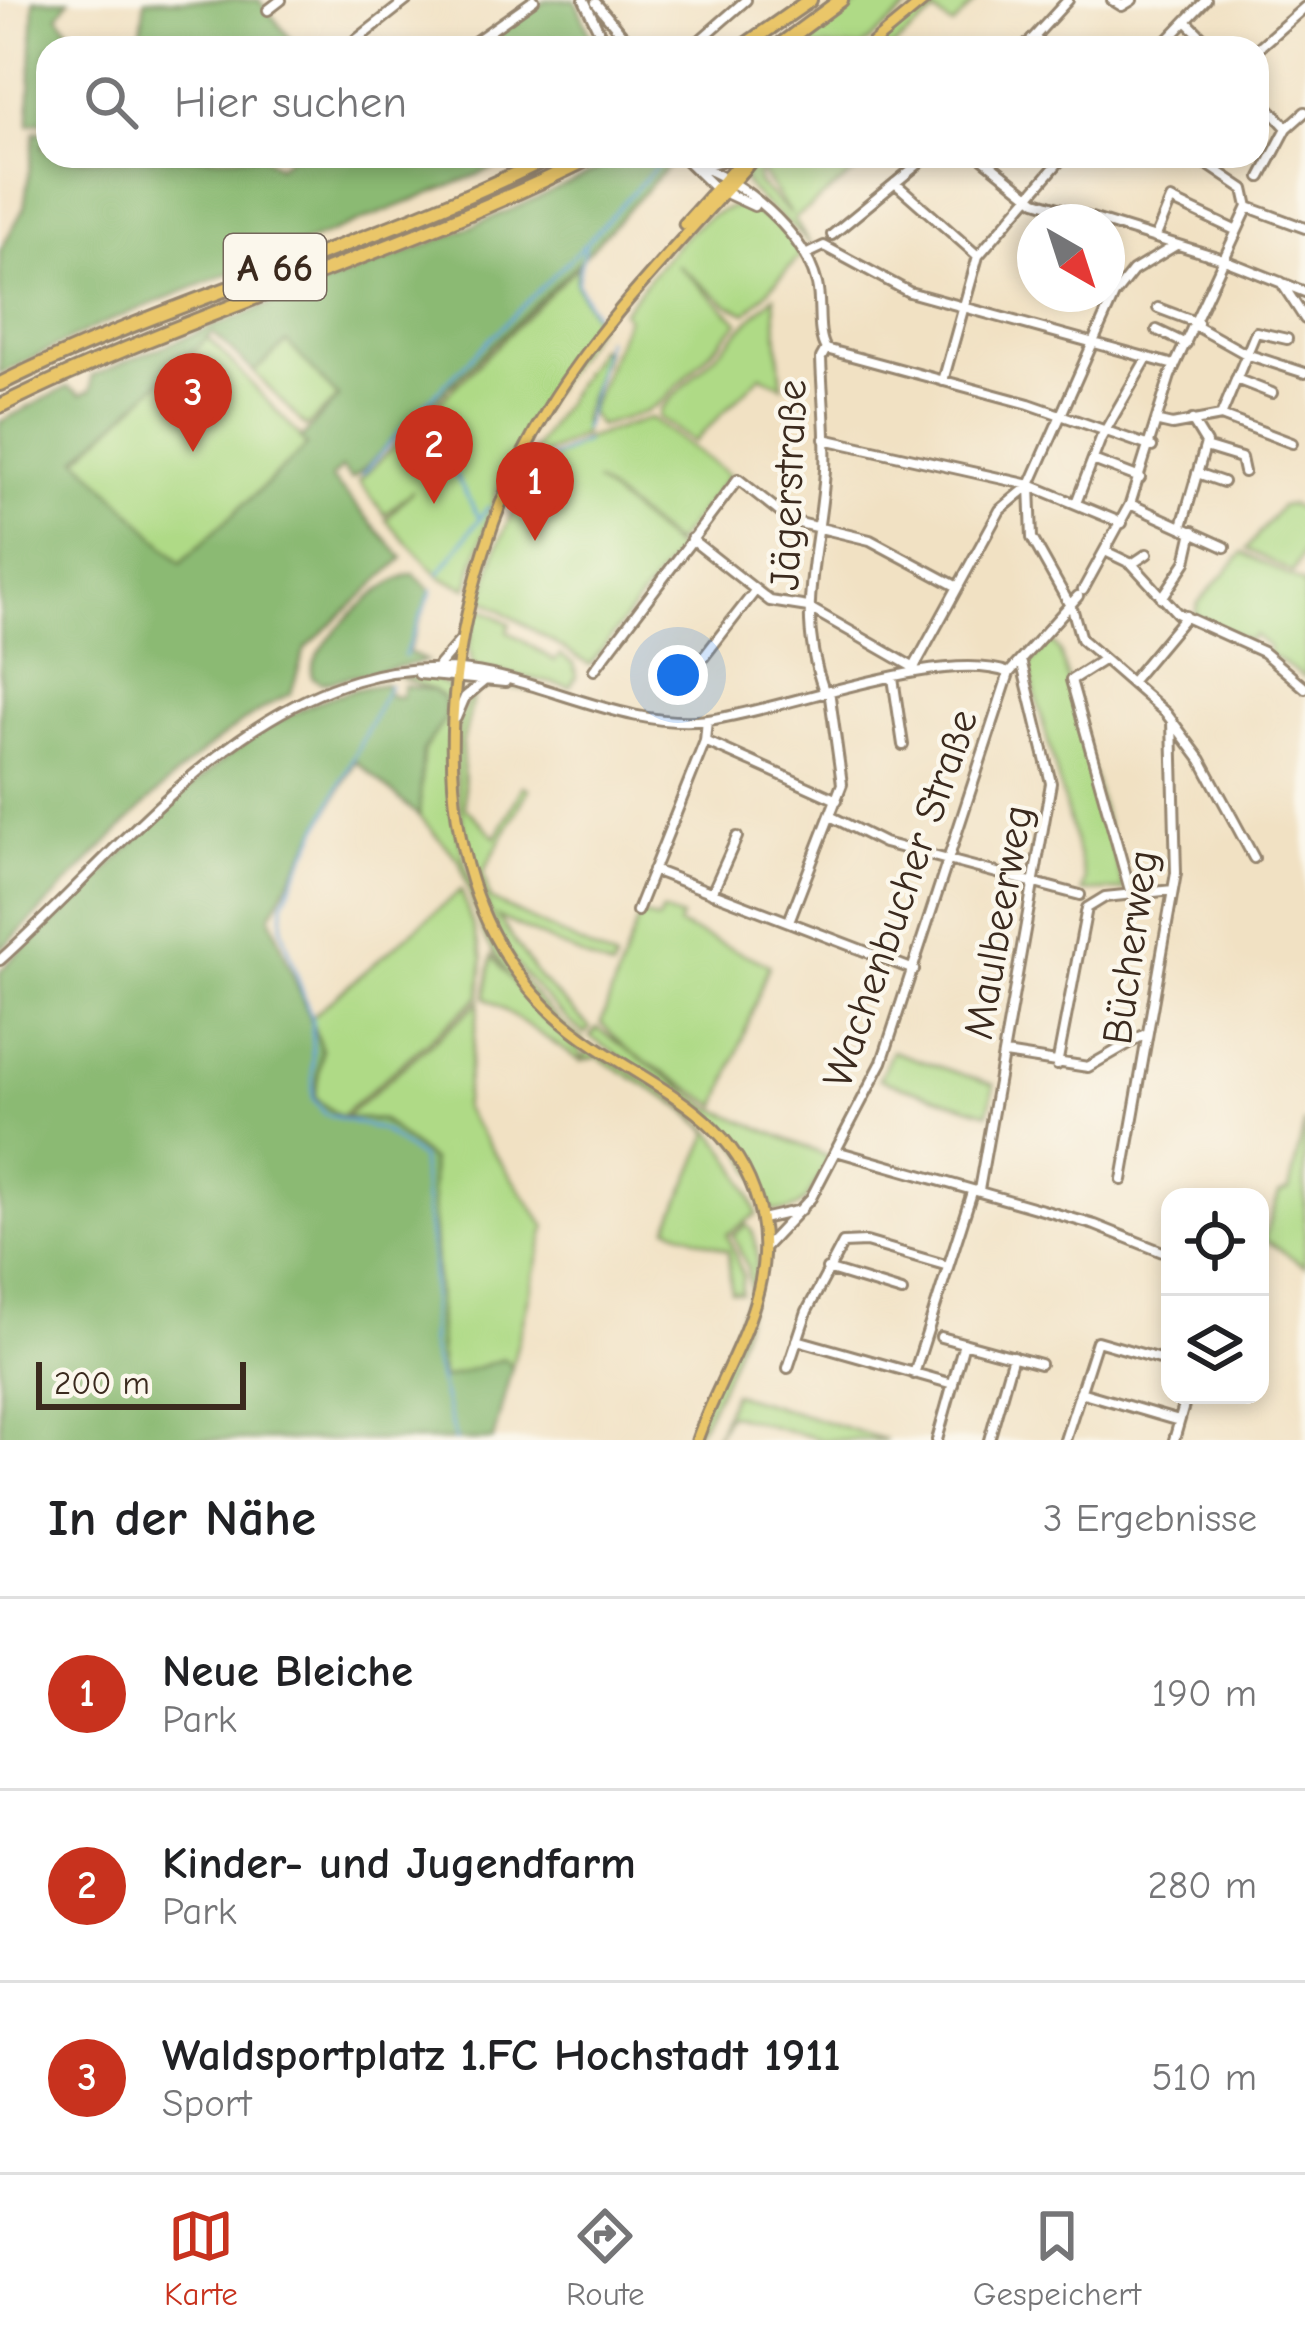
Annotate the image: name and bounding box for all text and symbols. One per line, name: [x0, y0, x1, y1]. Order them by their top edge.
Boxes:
search box: [36, 36, 1269, 168]
icon: search: [78, 69, 144, 135]
text: Hier suchen: [174, 76, 407, 128]
north arrow: [1017, 204, 1125, 312]
road number: A 66: [224, 234, 326, 300]
pin: 3: [154, 353, 232, 452]
street label: Jägerstraße: [760, 379, 817, 591]
pin: 2: [395, 405, 473, 504]
pin: 1: [496, 442, 574, 541]
your location: [648, 645, 708, 705]
street label: Wachenbucher Straße: [813, 703, 988, 1094]
street label: Maulbeerweg: [954, 802, 1043, 1043]
street label: Bücherweg: [1093, 847, 1168, 1047]
map controls: [1161, 1188, 1269, 1404]
button: locate: [1161, 1188, 1269, 1296]
button: layers: [1161, 1296, 1269, 1404]
scale bar: [36, 1356, 246, 1409]
text: 200 m: [54, 1364, 150, 1402]
text: In der Nähe: [48, 1489, 316, 1548]
text: 3 Ergebnisse: [1043, 1496, 1257, 1541]
text: Neue Bleiche: [162, 1645, 413, 1697]
text: 1: [79, 1671, 95, 1716]
text: 190 m: [1152, 1671, 1257, 1716]
text: Park: [162, 1697, 237, 1742]
text: Kinder- und Jugendfarm: [162, 1837, 636, 1889]
text: 2: [77, 1863, 97, 1908]
text: 280 m: [1147, 1863, 1257, 1908]
text: Park: [162, 1889, 237, 1934]
text: Waldsportplatz 1.FC Hochstadt 1911: [162, 2029, 841, 2081]
text: 3: [77, 2055, 97, 2100]
text: 510 m: [1151, 2055, 1257, 2100]
text: Sport: [162, 2081, 252, 2126]
tab: Karte: [164, 2203, 238, 2313]
tab: Route: [566, 2203, 645, 2313]
tab: Gespeichert: [973, 2203, 1141, 2313]

